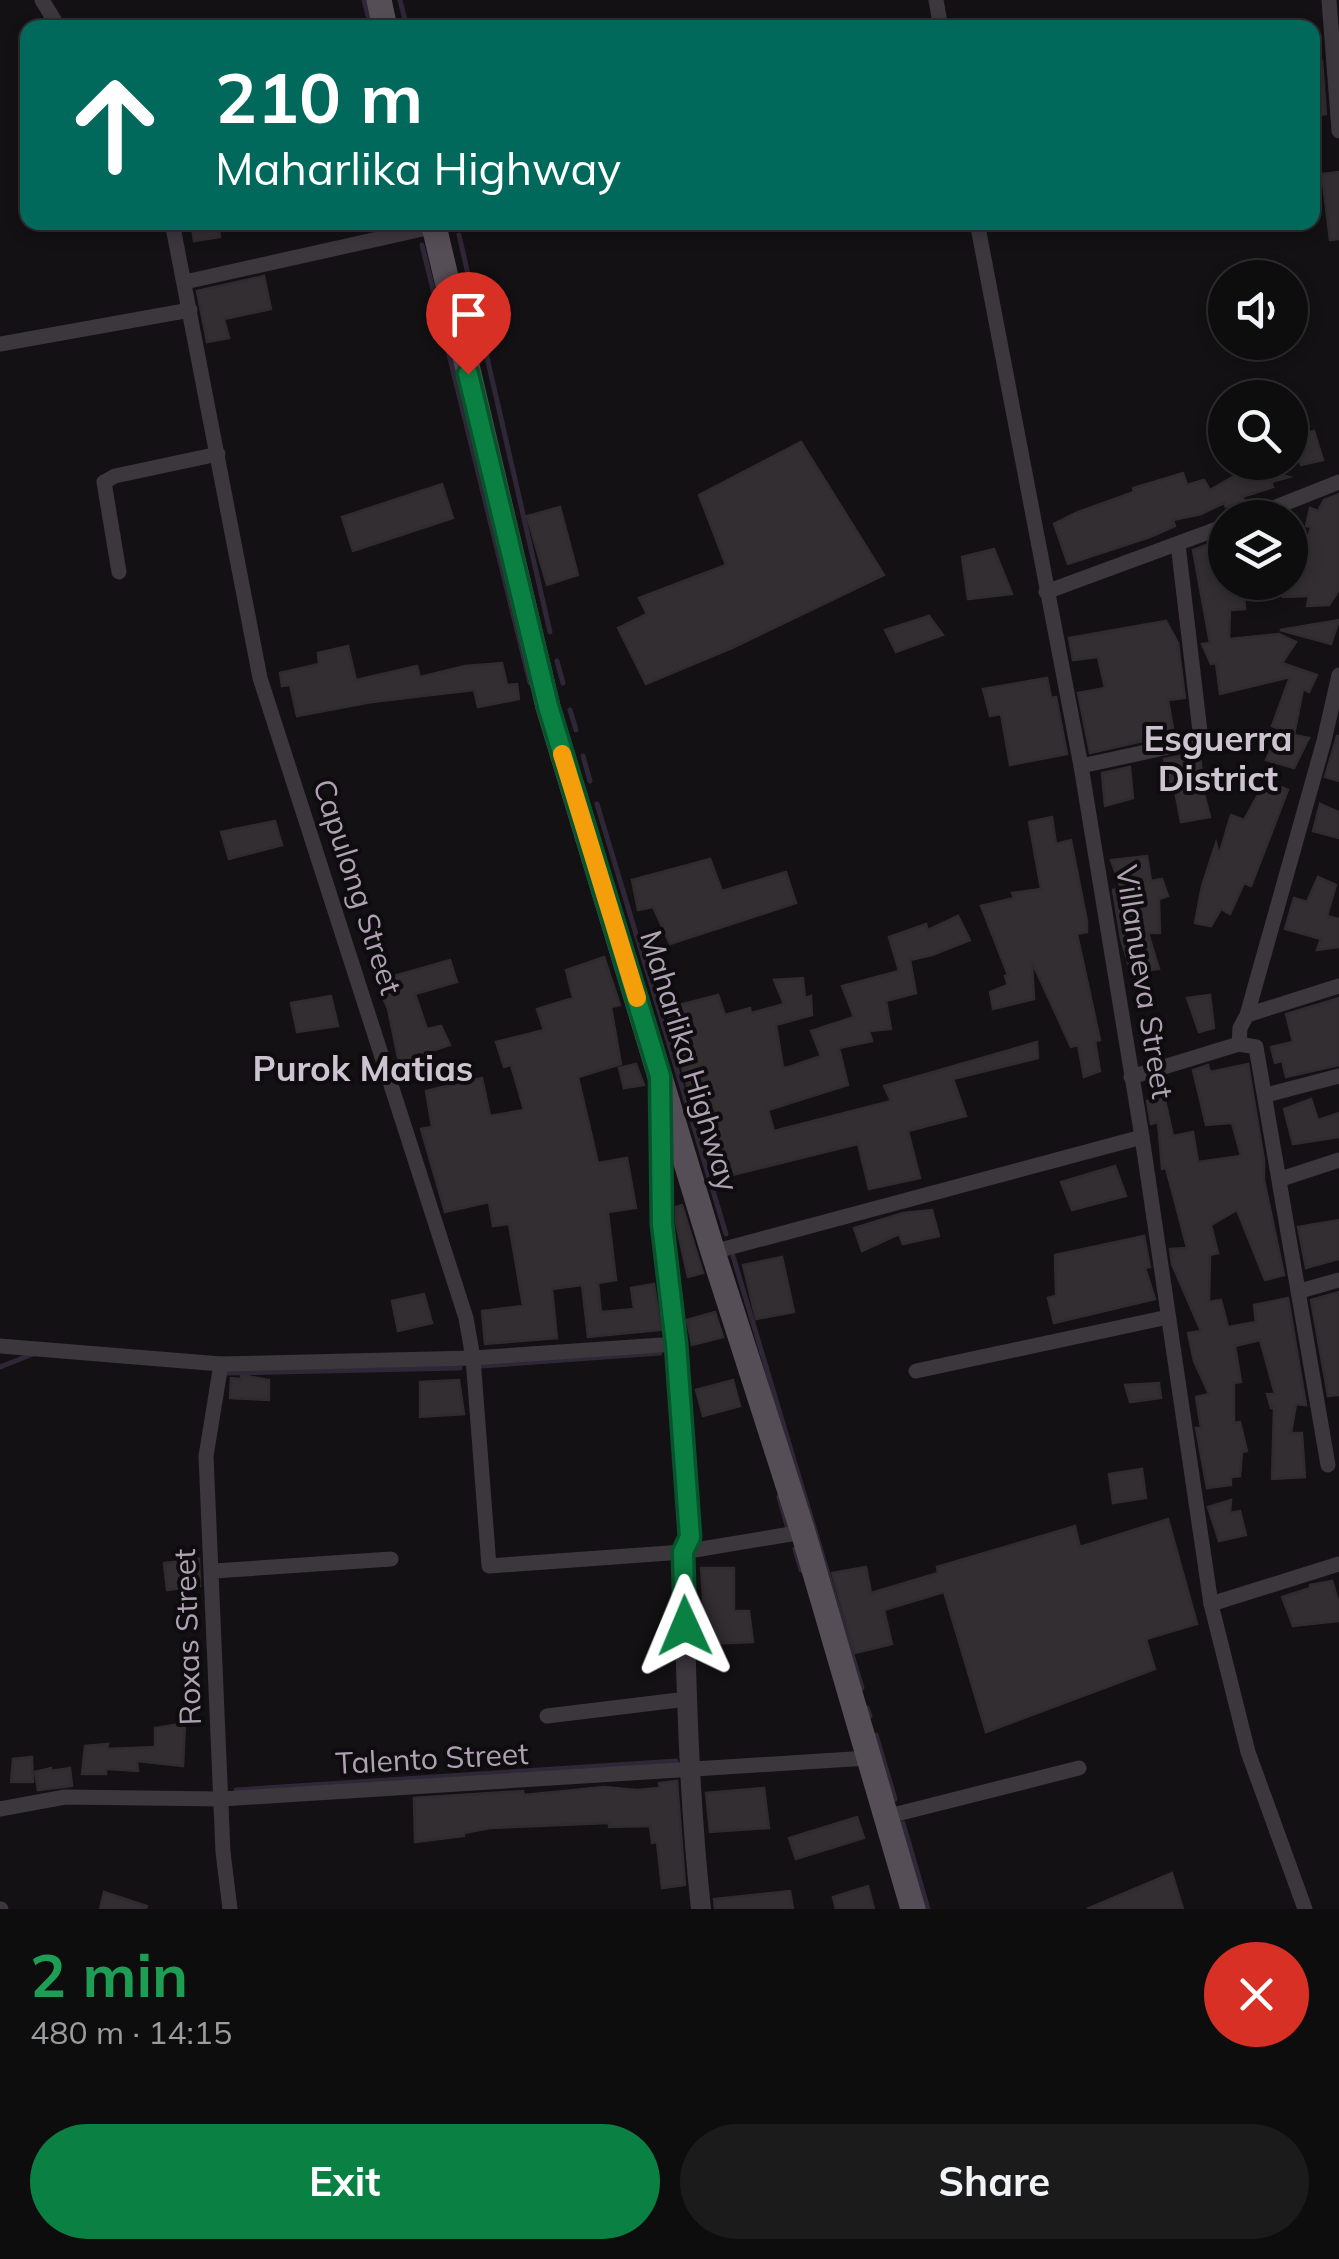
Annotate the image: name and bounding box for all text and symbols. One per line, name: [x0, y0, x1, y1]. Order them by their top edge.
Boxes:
text: 210 m: [215, 53, 423, 141]
icon: ahead: [50, 60, 180, 190]
text: Maharlika Highway: [215, 140, 621, 196]
map controls: [1208, 260, 1308, 600]
button: sound: [1208, 260, 1308, 360]
pin: [426, 272, 511, 375]
icon: arrive: [441, 287, 496, 342]
button: search: [1208, 380, 1308, 480]
button: layers: [1208, 500, 1308, 600]
district label: Esguerra District: [1143, 716, 1293, 800]
street label: Capulong Street: [305, 774, 411, 999]
street label: Villanueva Street: [1108, 862, 1182, 1101]
street label: Maharlika Highway: [632, 926, 748, 1196]
district label: Purok Matias: [253, 1046, 473, 1090]
street label: Roxas Street: [165, 1548, 209, 1726]
position arrow: [633, 1574, 737, 1678]
street label: Talento Street: [335, 1734, 529, 1782]
text: 2 min: [30, 1937, 188, 2012]
button: close: [1204, 1942, 1309, 2047]
text: 480 m · 14:15: [30, 2012, 232, 2052]
button: Exit: [30, 2124, 660, 2239]
button: Share: [680, 2124, 1309, 2239]

